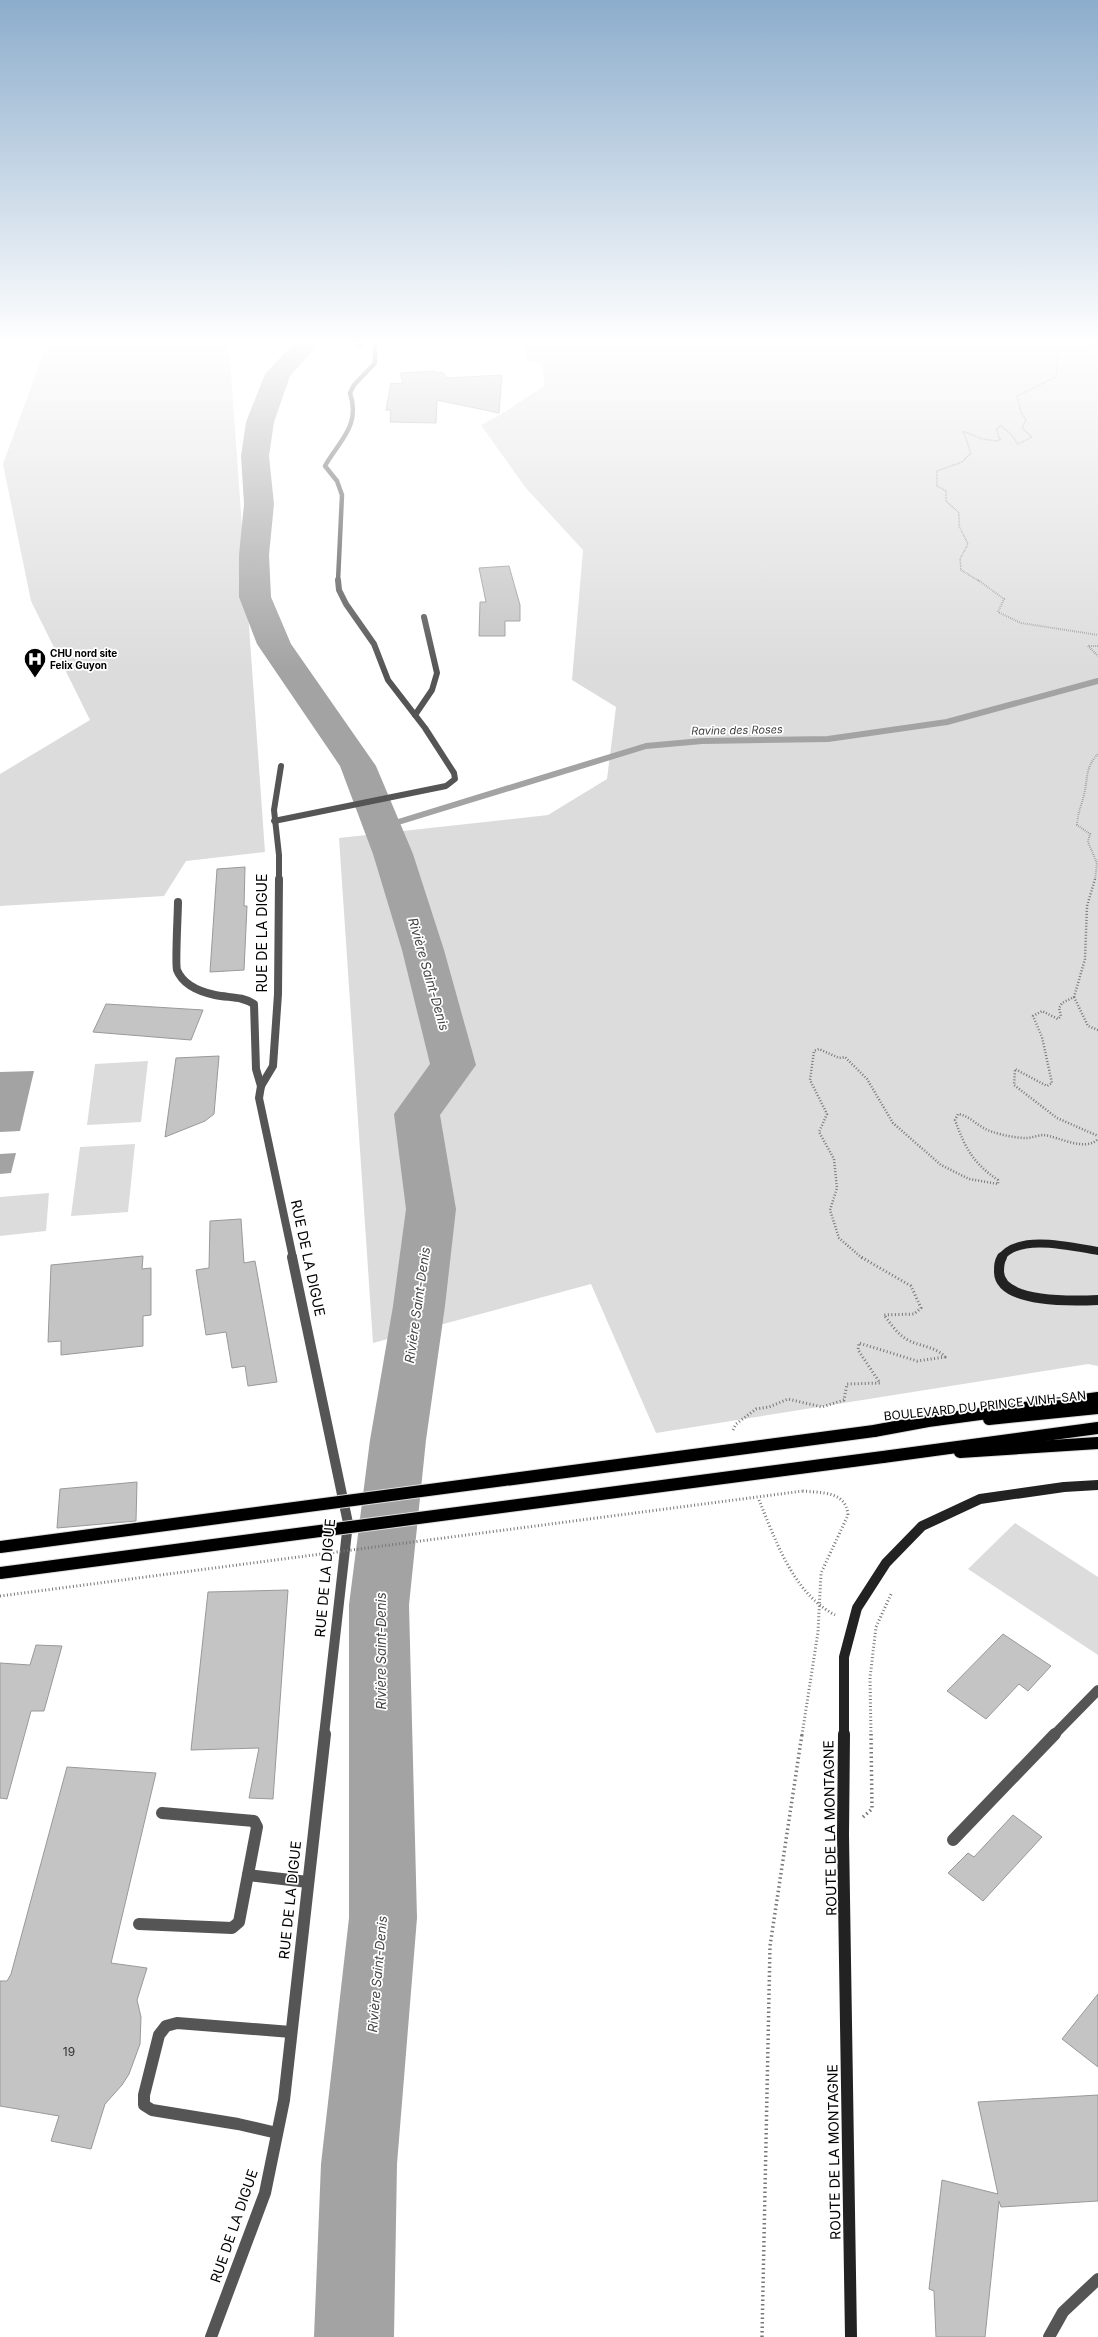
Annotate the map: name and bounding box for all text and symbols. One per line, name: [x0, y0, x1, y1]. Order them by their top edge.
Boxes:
hospital icon: CHU nord site Felix Guyon: [22, 646, 48, 679]
place label: CHU nord site Felix Guyon: [50, 647, 117, 672]
water label: Ravine des Roses: [691, 722, 783, 738]
street label: RUE DE LA DIGUE: [253, 874, 270, 992]
water label: Rivière Saint-Denis: [405, 916, 453, 1033]
street label: RUE DE LA DIGUE: [288, 1198, 329, 1318]
water label: Rivière Saint-Denis: [401, 1246, 433, 1364]
street label: BOULEVARD DU PRINCE VINH-SAN: [883, 1387, 1087, 1424]
street label: RUE DE LA DIGUE: [311, 1518, 338, 1638]
water label: Rivière Saint-Denis: [373, 1592, 389, 1710]
street label: ROUTE DE LA MONTAGNE: [819, 1740, 840, 1916]
street label: RUE DE LA DIGUE: [275, 1840, 304, 1960]
water label: Rivière Saint-Denis: [364, 1915, 390, 2033]
house number: 19: [63, 2044, 75, 2059]
street label: ROUTE DE LA MONTAGNE: [823, 2064, 844, 2240]
street label: RUE DE LA DIGUE: [206, 2167, 261, 2285]

